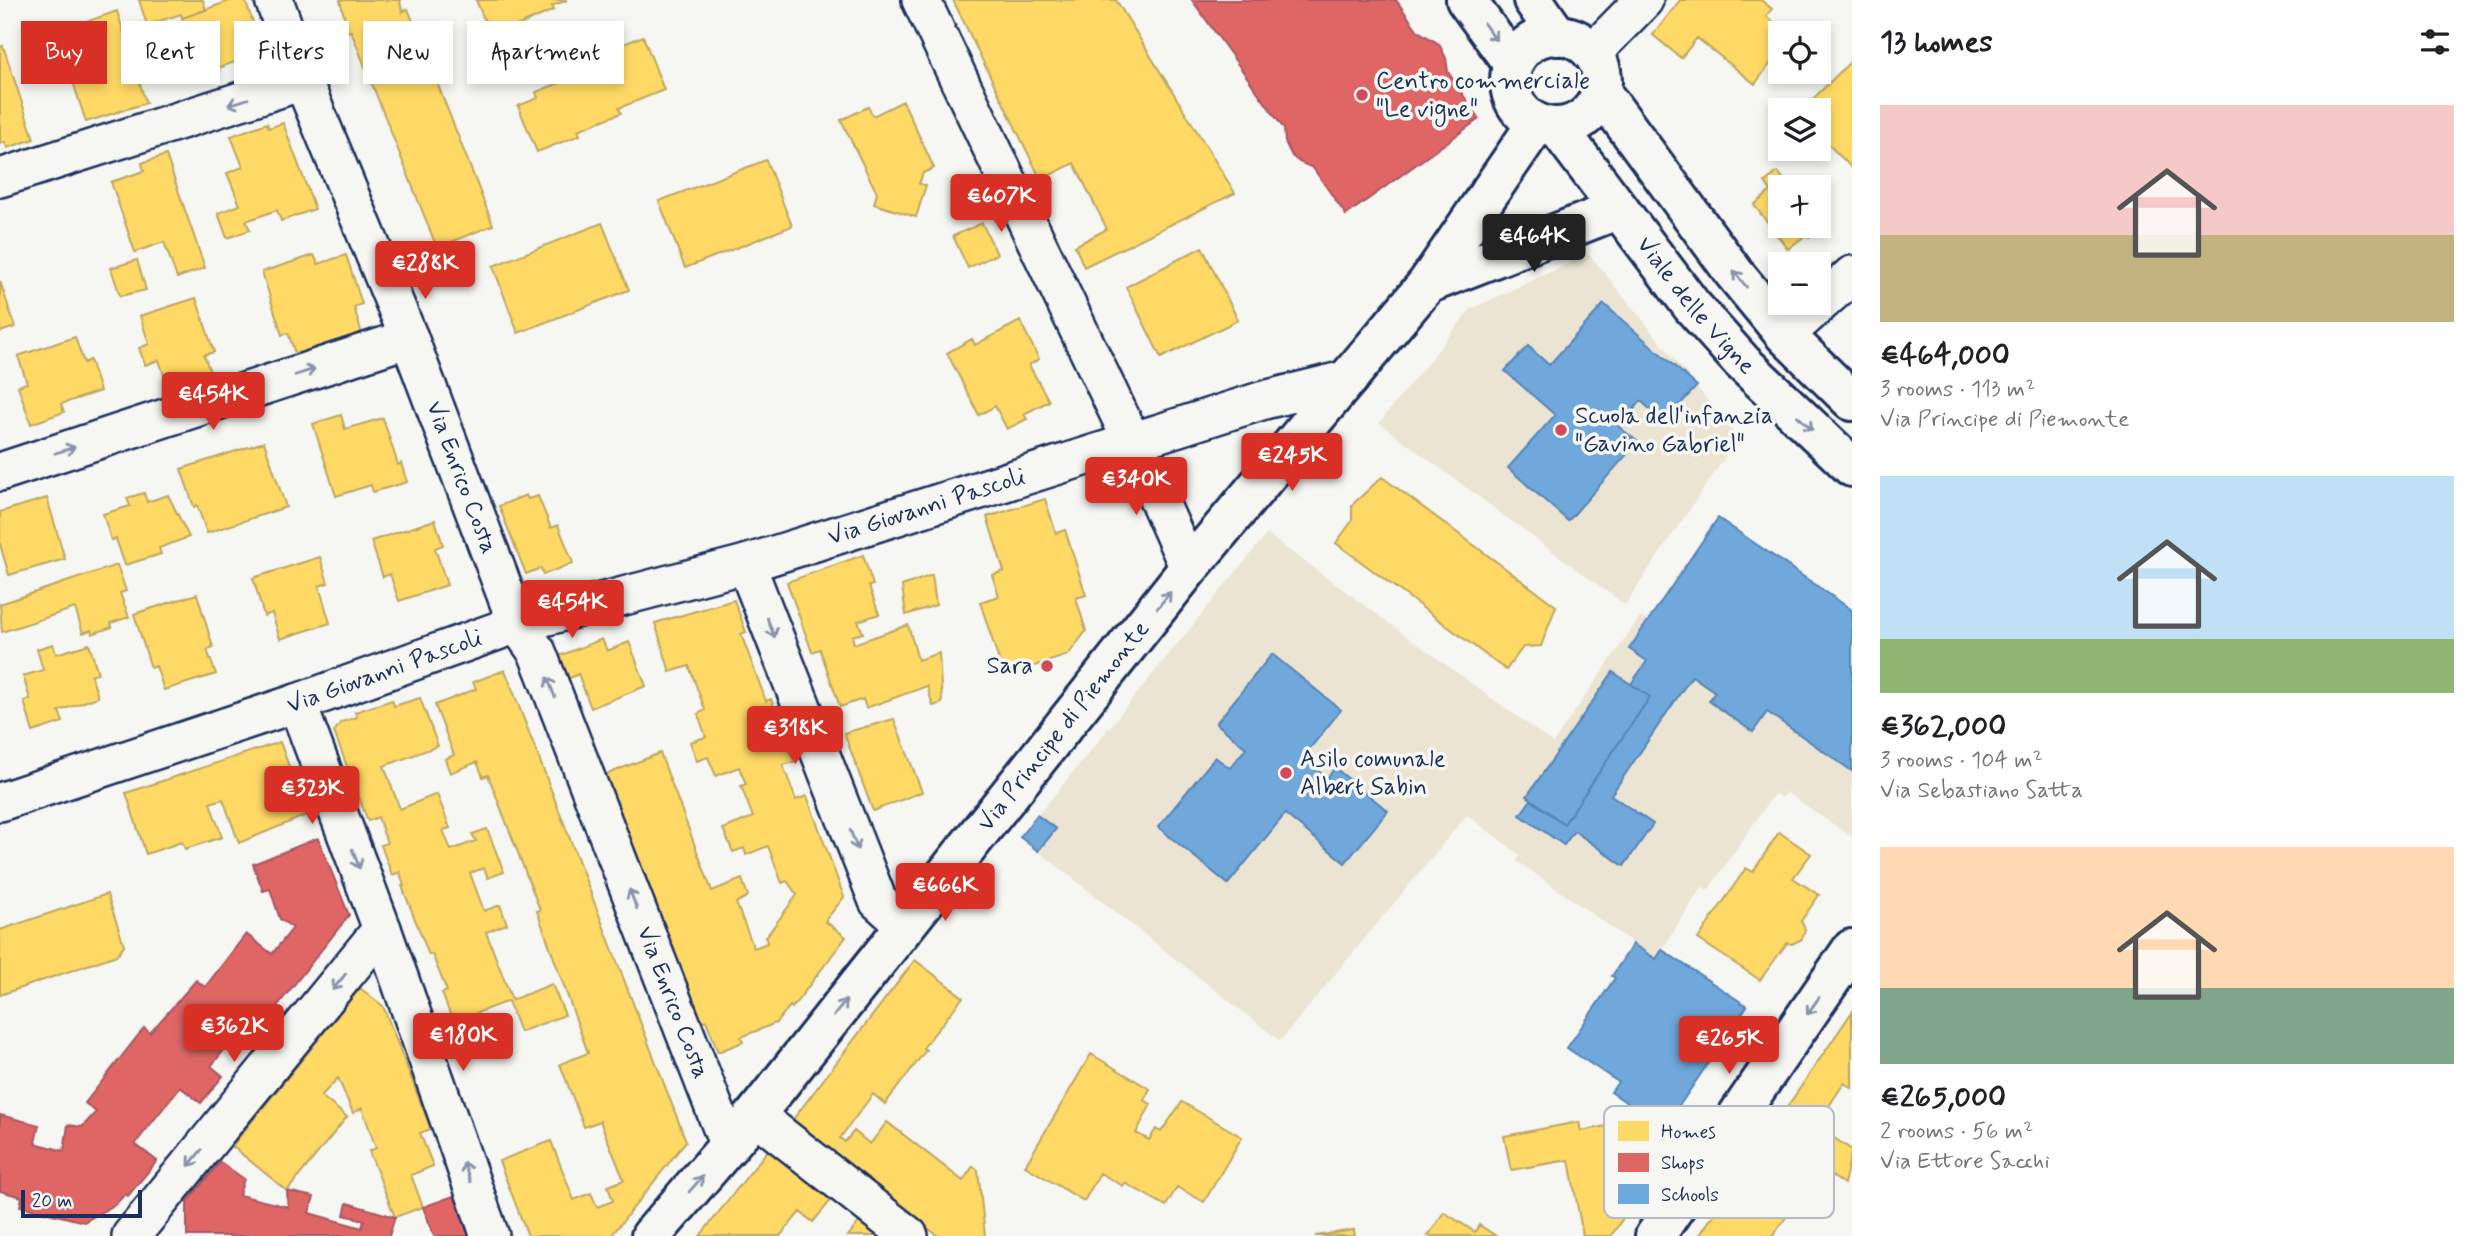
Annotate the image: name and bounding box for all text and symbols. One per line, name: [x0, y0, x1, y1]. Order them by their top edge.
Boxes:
chip: Buy: [21, 21, 107, 84]
chip: Rent: [121, 21, 220, 84]
chip: Filters: [234, 21, 349, 84]
chip: New: [363, 21, 453, 84]
chip: Apartment: [467, 21, 624, 84]
map controls: [1768, 21, 1831, 315]
button: locate: [1768, 21, 1831, 84]
one-way arrow: [1483, 22, 1497, 41]
text: 13 homes: [1880, 23, 1993, 62]
icon: filters: [2416, 23, 2454, 61]
place label: Centro commerciale "Le vigne": [1376, 66, 1590, 127]
marker: Centro commerciale "Le vigne": [1354, 87, 1370, 103]
one-way arrow: [228, 96, 250, 109]
button: layers: [1768, 98, 1831, 161]
icon: home: [2104, 150, 2230, 276]
pin: €607K: [952, 174, 1050, 234]
button: +: [1768, 175, 1831, 238]
text: €607K: [966, 182, 1036, 212]
pin: €464K: [1485, 215, 1583, 274]
text: €464K: [1499, 222, 1569, 252]
street label: Viale delle Vigne: [1630, 230, 1761, 381]
pin: €288K: [376, 242, 474, 301]
text: €288K: [391, 249, 459, 279]
button: −: [1768, 252, 1831, 315]
one-way arrow: [1732, 271, 1747, 289]
text: €464,000: [1880, 336, 2010, 375]
one-way arrow: [293, 365, 315, 378]
pin: €454K: [164, 372, 262, 432]
text: 3 rooms · 113 m²: [1880, 375, 2035, 405]
text: €454K: [178, 380, 248, 410]
street label: Via Enrico Costa: [419, 397, 505, 558]
place label: Scuola dell'infanzia "Gavino Gabriel": [1575, 401, 1773, 460]
text: Via Principe di Piemonte: [1880, 405, 2129, 435]
one-way arrow: [1796, 415, 1813, 432]
marker: Scuola dell'infanzia "Gavino Gabriel": [1553, 422, 1569, 438]
pin: €245K: [1243, 434, 1341, 493]
text: €245K: [1257, 441, 1327, 471]
one-way arrow: [54, 443, 76, 456]
pin: €340K: [1087, 458, 1185, 517]
street label: Via Giovanni Pascoli: [824, 461, 1029, 553]
text: €340K: [1101, 465, 1171, 495]
icon: home: [2104, 521, 2230, 647]
pin: €454K: [523, 580, 621, 640]
text: €454K: [537, 588, 607, 618]
one-way arrow: [1156, 591, 1171, 609]
street label: Via Principe di Piemonte: [971, 614, 1157, 838]
one-way arrow: [766, 617, 779, 638]
street label: Via Giovanni Pascoli: [283, 622, 486, 721]
place label: Sara: [986, 651, 1033, 682]
marker: Sara: [1039, 658, 1055, 674]
one-way arrow: [544, 677, 557, 699]
pin: €318K: [746, 706, 844, 766]
text: €362,000: [1880, 707, 2006, 746]
text: €318K: [763, 714, 827, 744]
place label: Asilo comunale Albert Sabin: [1300, 744, 1446, 803]
text: 3 rooms · 104 m²: [1880, 746, 2043, 776]
marker: Asilo comunale Albert Sabin: [1278, 765, 1294, 781]
pin: €323K: [263, 766, 361, 826]
text: €323K: [280, 774, 344, 804]
text: Via Sebastiano Satta: [1880, 776, 2083, 806]
one-way arrow: [849, 828, 862, 850]
one-way arrow: [350, 847, 363, 869]
pin: €666K: [896, 864, 994, 923]
text: €666K: [912, 871, 978, 901]
one-way arrow: [626, 889, 639, 911]
icon: home: [2104, 892, 2230, 1018]
street label: Via Enrico Costa: [630, 922, 717, 1083]
one-way arrow: [331, 972, 347, 990]
one-way arrow: [1806, 996, 1820, 1015]
one-way arrow: [832, 999, 847, 1018]
pin: €362K: [185, 1004, 283, 1064]
text: €362K: [200, 1012, 268, 1042]
pin: €180K: [414, 1014, 512, 1073]
pin: €265K: [1680, 1016, 1778, 1076]
text: €180K: [429, 1021, 497, 1051]
text: €265K: [1695, 1024, 1763, 1054]
text: €265,000: [1880, 1078, 2006, 1117]
legend: [1604, 1106, 1834, 1218]
text: 2 rooms · 56 m²: [1880, 1117, 2033, 1147]
text: Homes: [1661, 1120, 1716, 1145]
text: Via Ettore Sacchi: [1880, 1147, 2050, 1177]
one-way arrow: [187, 1148, 203, 1166]
text: Shops: [1661, 1151, 1704, 1176]
one-way arrow: [460, 1161, 472, 1183]
one-way arrow: [688, 1176, 704, 1194]
text: Schools: [1661, 1183, 1719, 1208]
scale bar: [21, 1187, 142, 1219]
text: 20 m: [32, 1189, 72, 1214]

